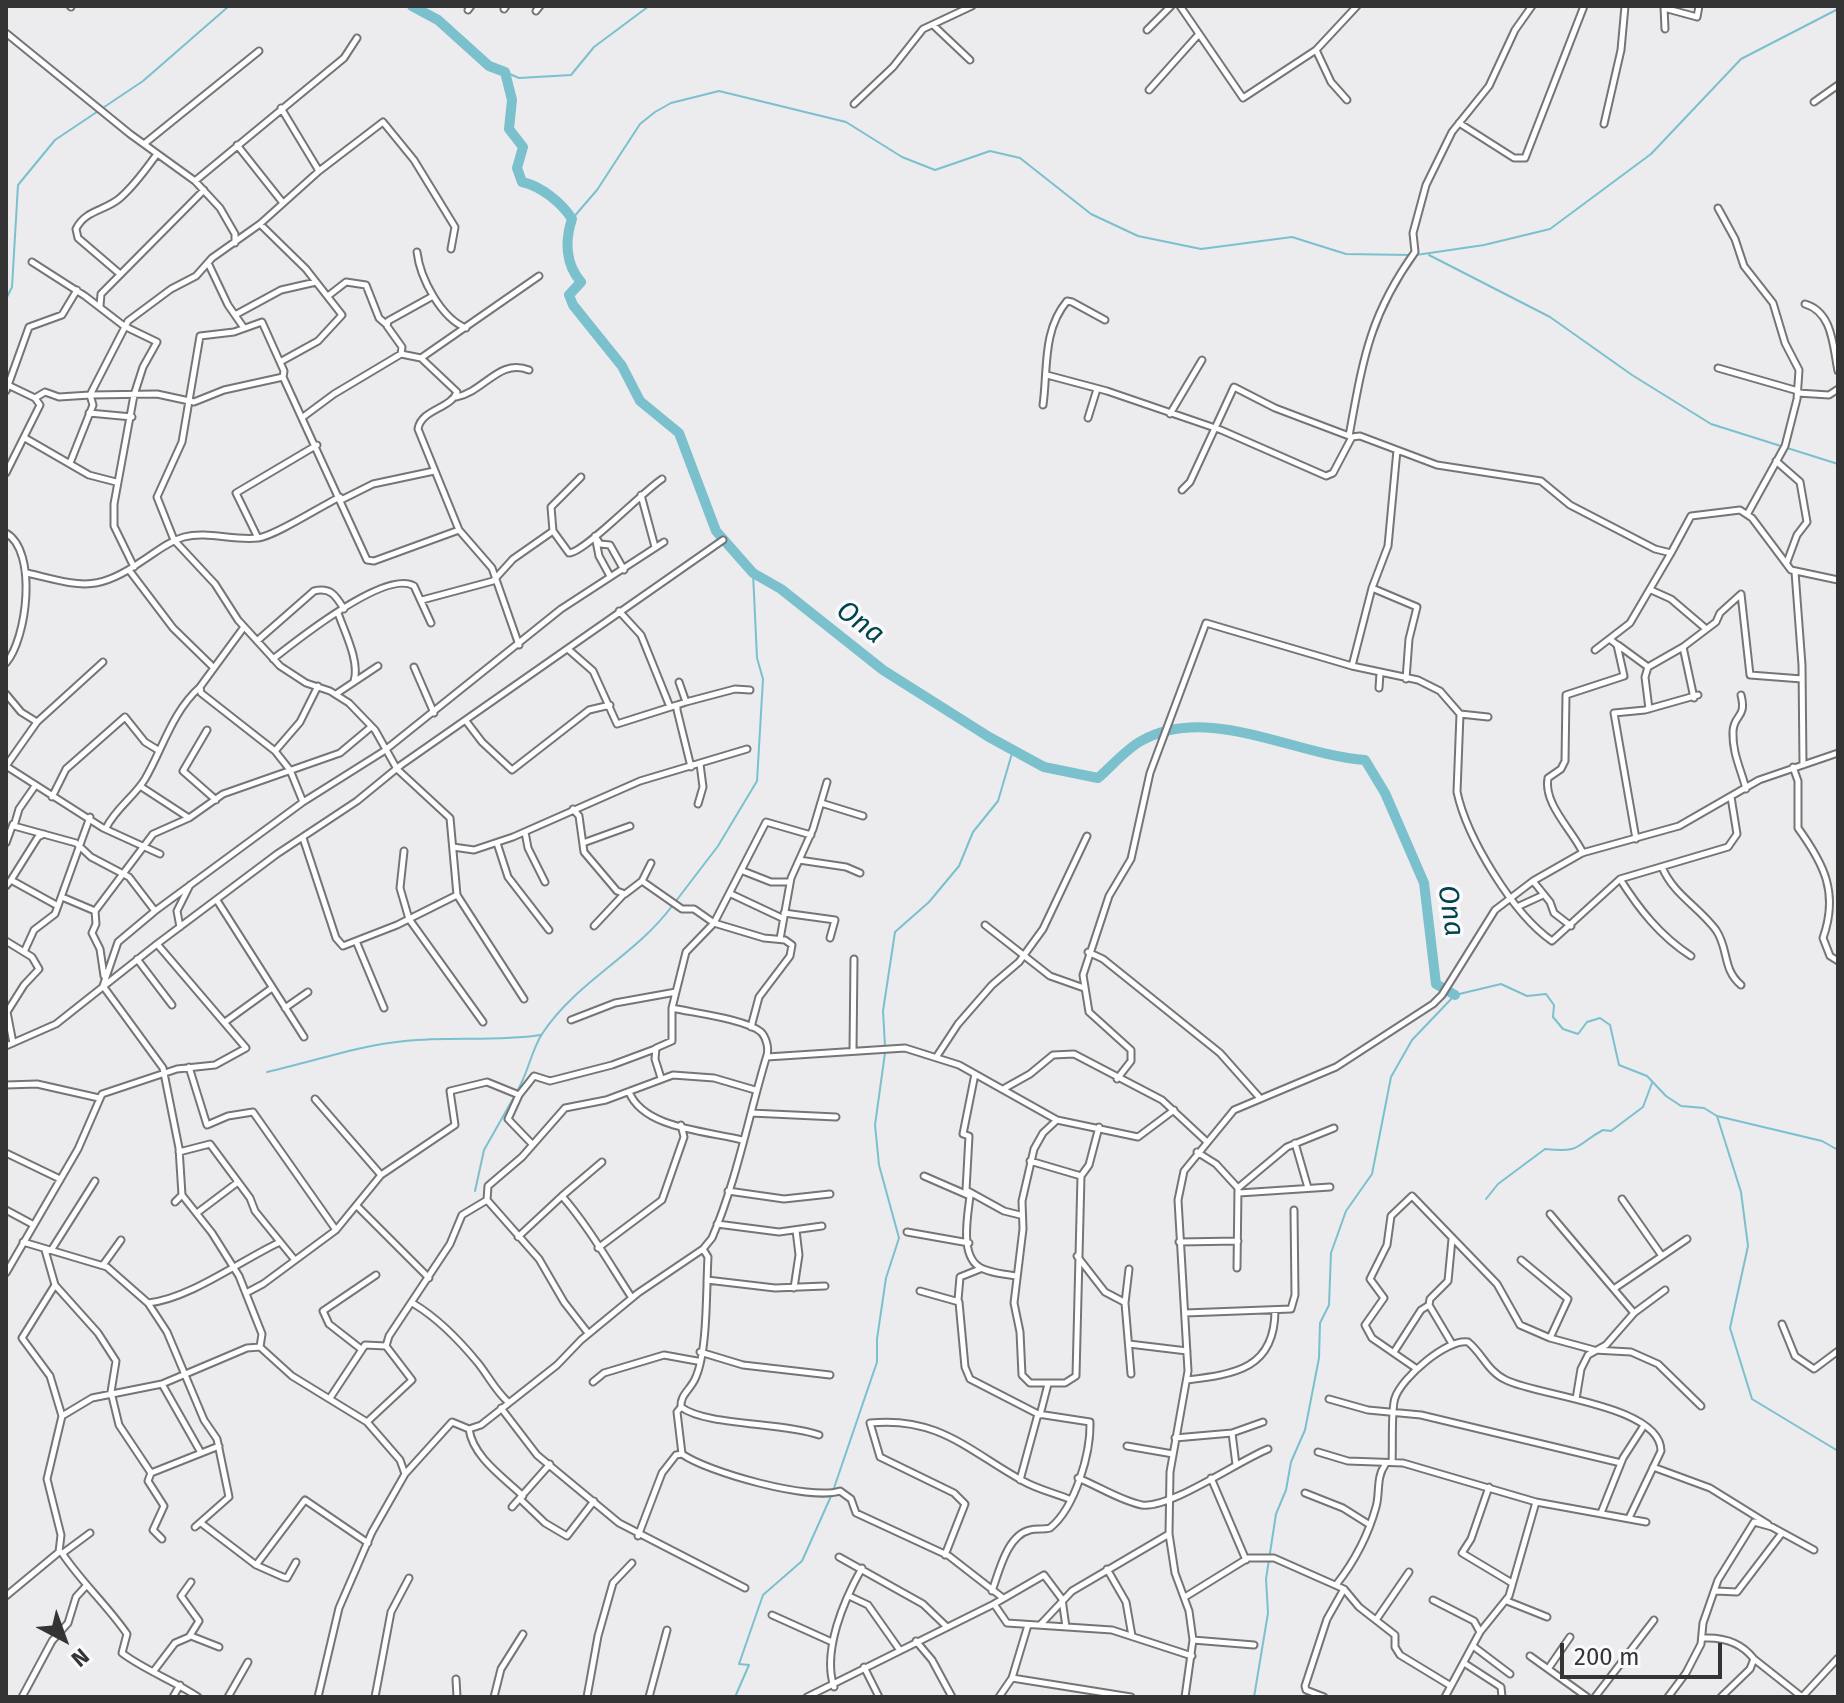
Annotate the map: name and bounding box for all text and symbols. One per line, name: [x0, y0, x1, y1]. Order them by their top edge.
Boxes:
water label: Ona: [829, 594, 891, 652]
water label: Ona: [1429, 883, 1471, 939]
north arrow: [24, 1599, 104, 1679]
scale bar: [1564, 1627, 1726, 1677]
text: N: [66, 1643, 94, 1672]
text: 200 m: [1574, 1643, 1640, 1671]

